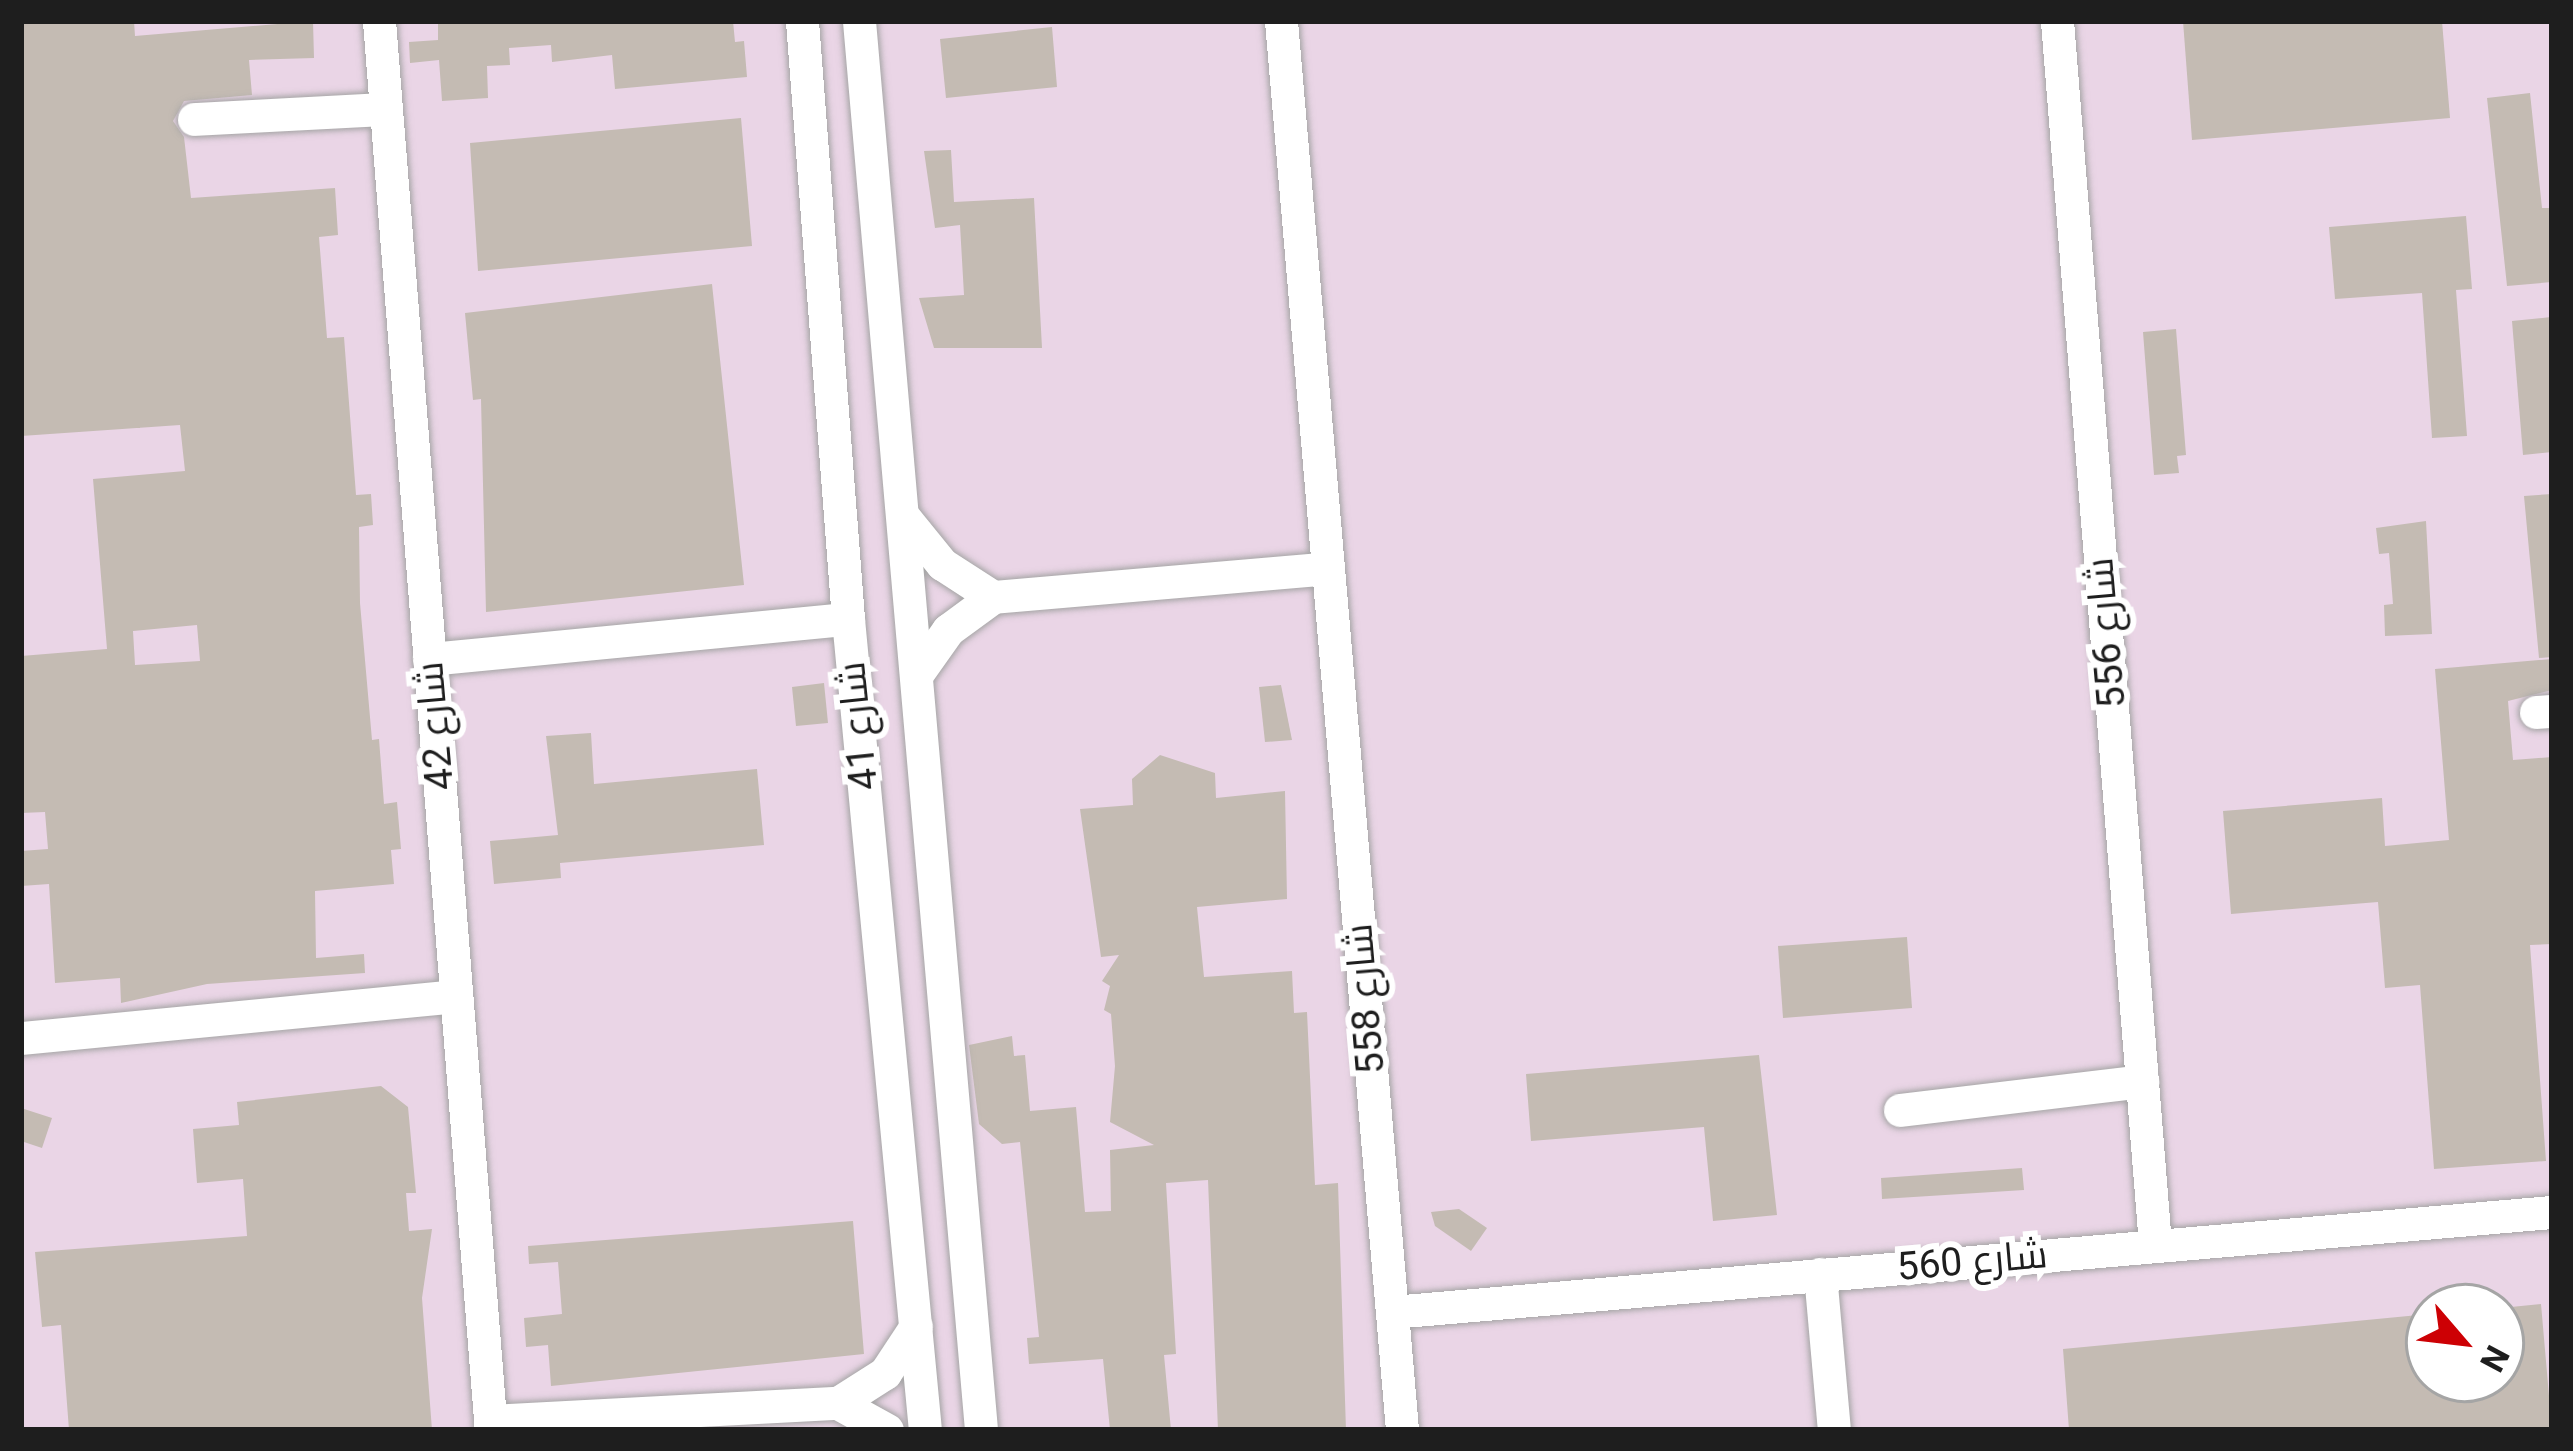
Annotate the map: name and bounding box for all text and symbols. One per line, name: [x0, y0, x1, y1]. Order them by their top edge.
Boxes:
street label: شارع 556: [2076, 556, 2136, 710]
street label: شارع 41: [828, 659, 888, 793]
street label: شارع 42: [406, 660, 464, 792]
street label: شارع 558: [1335, 922, 1395, 1076]
street label: شارع 560: [1895, 1231, 2049, 1291]
north arrow: [2405, 1283, 2525, 1403]
text: N: [2472, 1339, 2517, 1378]

